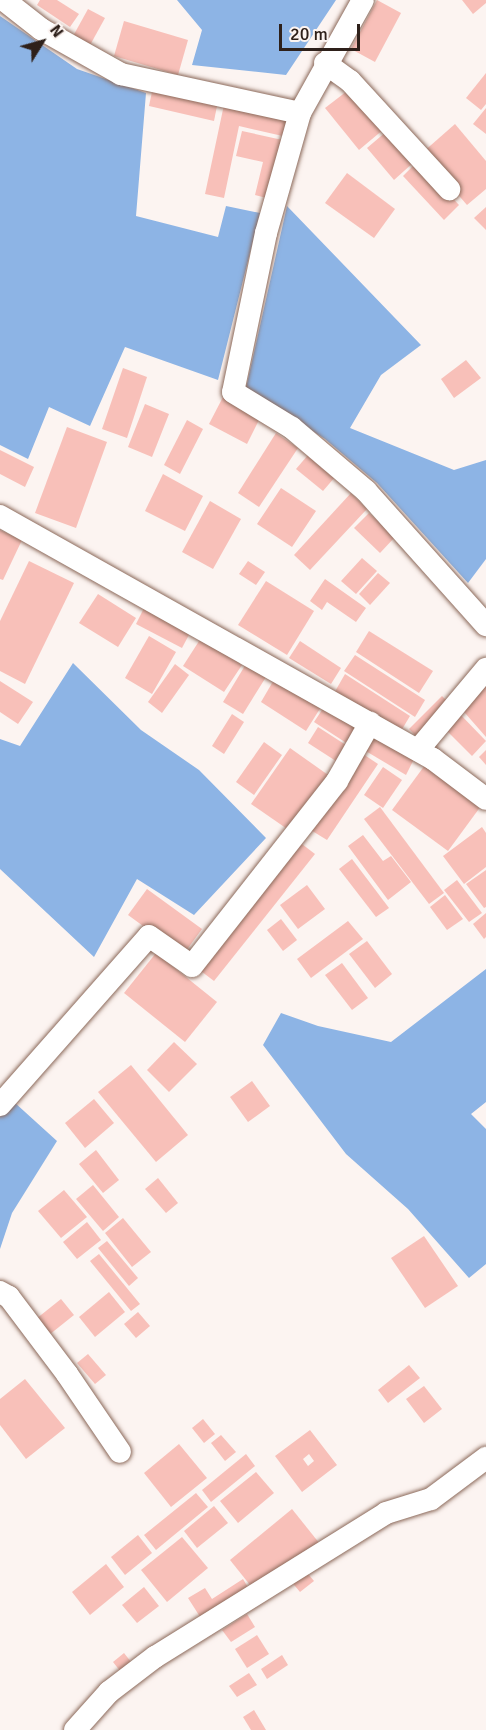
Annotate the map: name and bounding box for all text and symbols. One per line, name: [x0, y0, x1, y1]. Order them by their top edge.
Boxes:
north arrow: [12, 12, 72, 72]
scale bar: [282, 12, 363, 50]
text: N: [45, 21, 68, 42]
text: 20 m: [290, 23, 328, 45]

